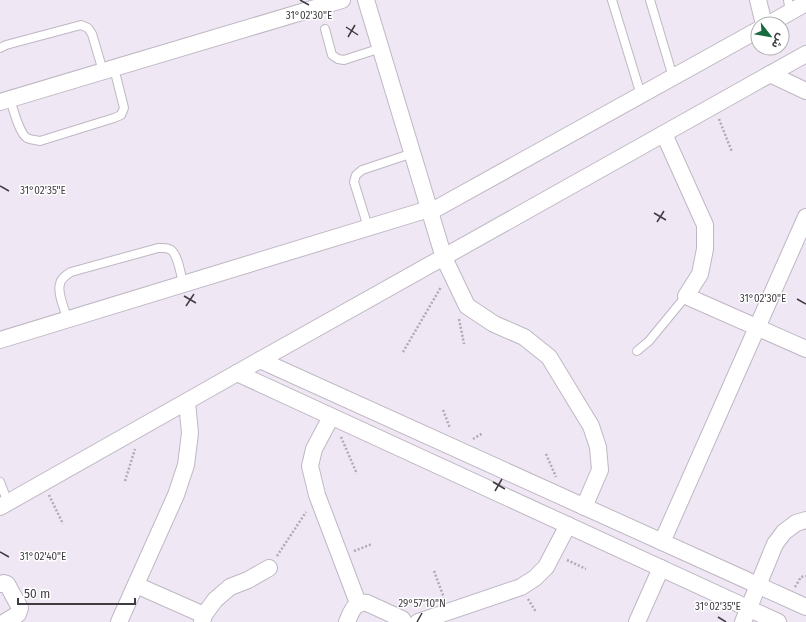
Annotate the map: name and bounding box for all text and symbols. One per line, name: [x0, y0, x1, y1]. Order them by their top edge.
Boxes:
text: 31°02'30"E: [286, 10, 332, 22]
north arrow: [750, 16, 790, 56]
text: ش: [769, 31, 788, 51]
text: 31°02'35"E: [20, 185, 66, 197]
text: 31°02'30"E: [740, 293, 786, 305]
text: 31°02'40"E: [20, 551, 66, 563]
scale bar: [18, 580, 135, 606]
text: 50 m: [24, 587, 50, 601]
text: 29°57'10"N: [398, 598, 446, 610]
text: 31°02'35"E: [695, 601, 741, 613]

